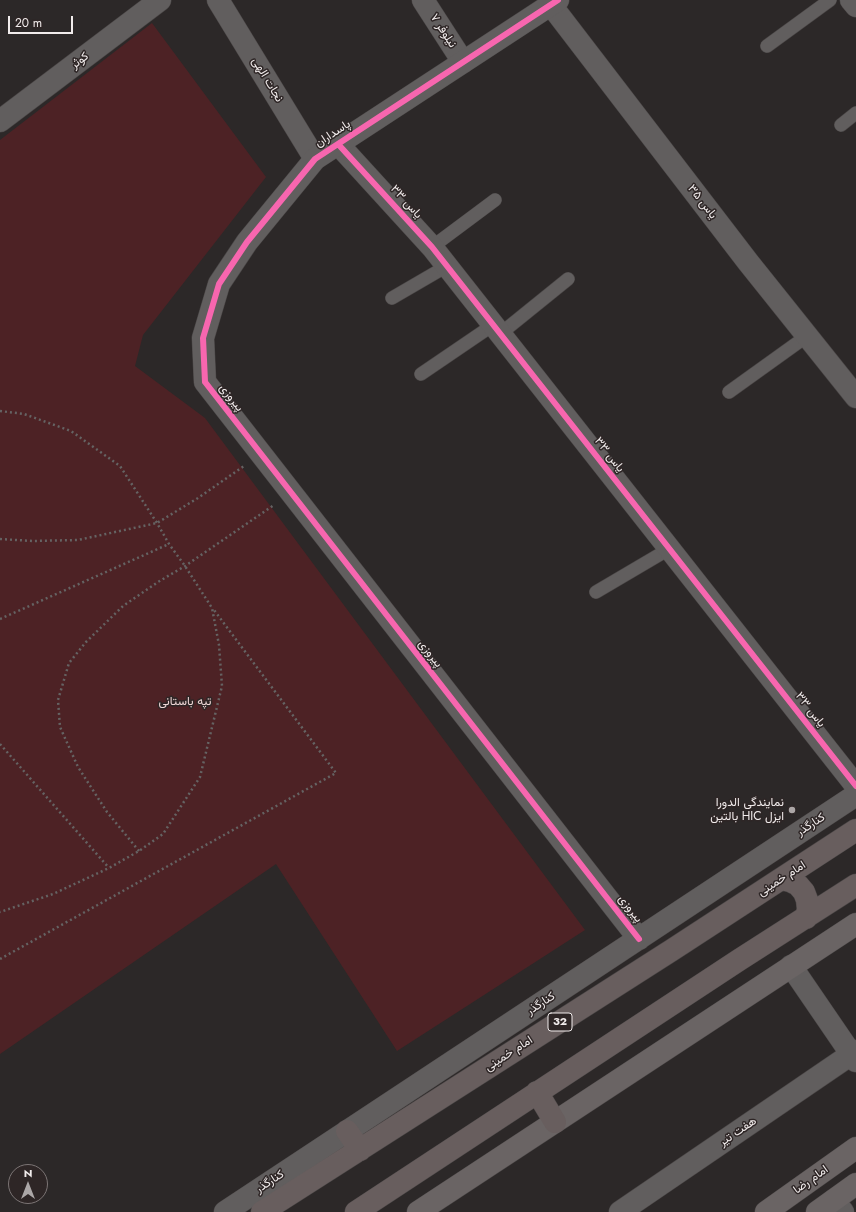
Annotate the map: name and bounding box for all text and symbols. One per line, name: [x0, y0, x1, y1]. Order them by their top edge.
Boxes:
scale bar: [10, 8, 75, 34]
street label: نیلوفر ۷: [427, 11, 459, 51]
text: 20 m: [15, 14, 42, 32]
street label: کوثر: [68, 50, 92, 72]
street label: نجات الهی: [248, 55, 286, 105]
street label: پاسداران: [312, 117, 354, 151]
street label: یاس ۳۳: [387, 182, 425, 222]
street label: یاس ۳۵: [684, 182, 720, 222]
street label: پیروزی: [216, 381, 246, 415]
street label: یاس ۳۳: [591, 435, 627, 475]
street label: پیروزی: [415, 637, 445, 671]
street label: یاس ۳۳: [792, 690, 828, 730]
park label: تپه باستانی: [159, 695, 211, 709]
place label: نمایندگی الدورا بالتین HIC ایزل: [710, 796, 784, 824]
marker: نمایندگی الدورا بالتین HIC ایزل: [787, 805, 797, 815]
street label: کنارگذر: [794, 810, 828, 840]
street label: امام خمینی: [755, 858, 809, 900]
street label: پیروزی: [615, 892, 645, 926]
street label: کنارگذر: [524, 989, 558, 1019]
road number: 32: [548, 1013, 572, 1031]
street label: امام خمینی: [482, 1033, 536, 1075]
street label: هفت تیر: [717, 1114, 759, 1150]
street label: امام رضا: [791, 1163, 831, 1197]
north arrow: [8, 1164, 48, 1204]
text: N: [24, 1165, 32, 1181]
street label: کنارگذر: [253, 1167, 287, 1197]

